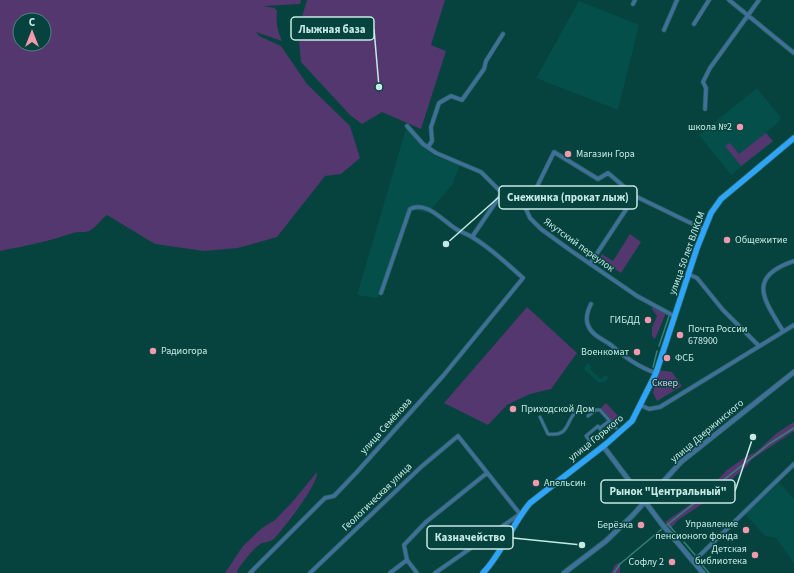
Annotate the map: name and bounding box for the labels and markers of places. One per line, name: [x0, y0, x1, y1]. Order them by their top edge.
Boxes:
callout: Лыжная база: [291, 17, 374, 40]
place label: школа №2: [688, 120, 732, 134]
marker: школа №2: [735, 122, 745, 132]
place label: Магазин Гора: [576, 147, 635, 161]
marker: Магазин Гора: [563, 149, 573, 159]
callout: Снежинка (прокат лыж): [499, 186, 637, 209]
place label: Общежитие: [735, 233, 787, 247]
marker: Общежитие: [722, 235, 732, 245]
place label: ГИБДД: [610, 313, 641, 327]
marker: ГИБДД: [643, 315, 653, 325]
place label: Почта России 678900: [688, 322, 747, 348]
marker: Почта России 678900: [675, 330, 685, 340]
place label: Радиогора: [161, 344, 207, 358]
place label: Военкомат: [581, 345, 629, 359]
marker: Радиогора: [148, 346, 158, 356]
marker: Военкомат: [632, 347, 642, 357]
place label: ФСБ: [675, 351, 694, 365]
marker: ФСБ: [662, 353, 672, 363]
place label: Приходской Дом: [521, 402, 594, 416]
marker: Приходской Дом: [508, 404, 518, 414]
place label: Апельсин: [544, 476, 586, 490]
marker: Апельсин: [531, 478, 541, 488]
callout: Рынок "Центральный": [601, 480, 735, 503]
place label: Управление пенсионого фонда: [655, 517, 738, 543]
place label: Берёзка: [597, 518, 633, 532]
marker: Берёзка: [636, 520, 646, 530]
marker: Управление пенсионого фонда: [741, 525, 751, 535]
callout: Казначейство: [427, 526, 513, 549]
place label: Детская библиотека: [695, 542, 747, 568]
marker: Детская библиотека: [750, 550, 760, 560]
place label: Софлу 2: [629, 555, 664, 569]
marker: Софлу 2: [667, 557, 677, 567]

